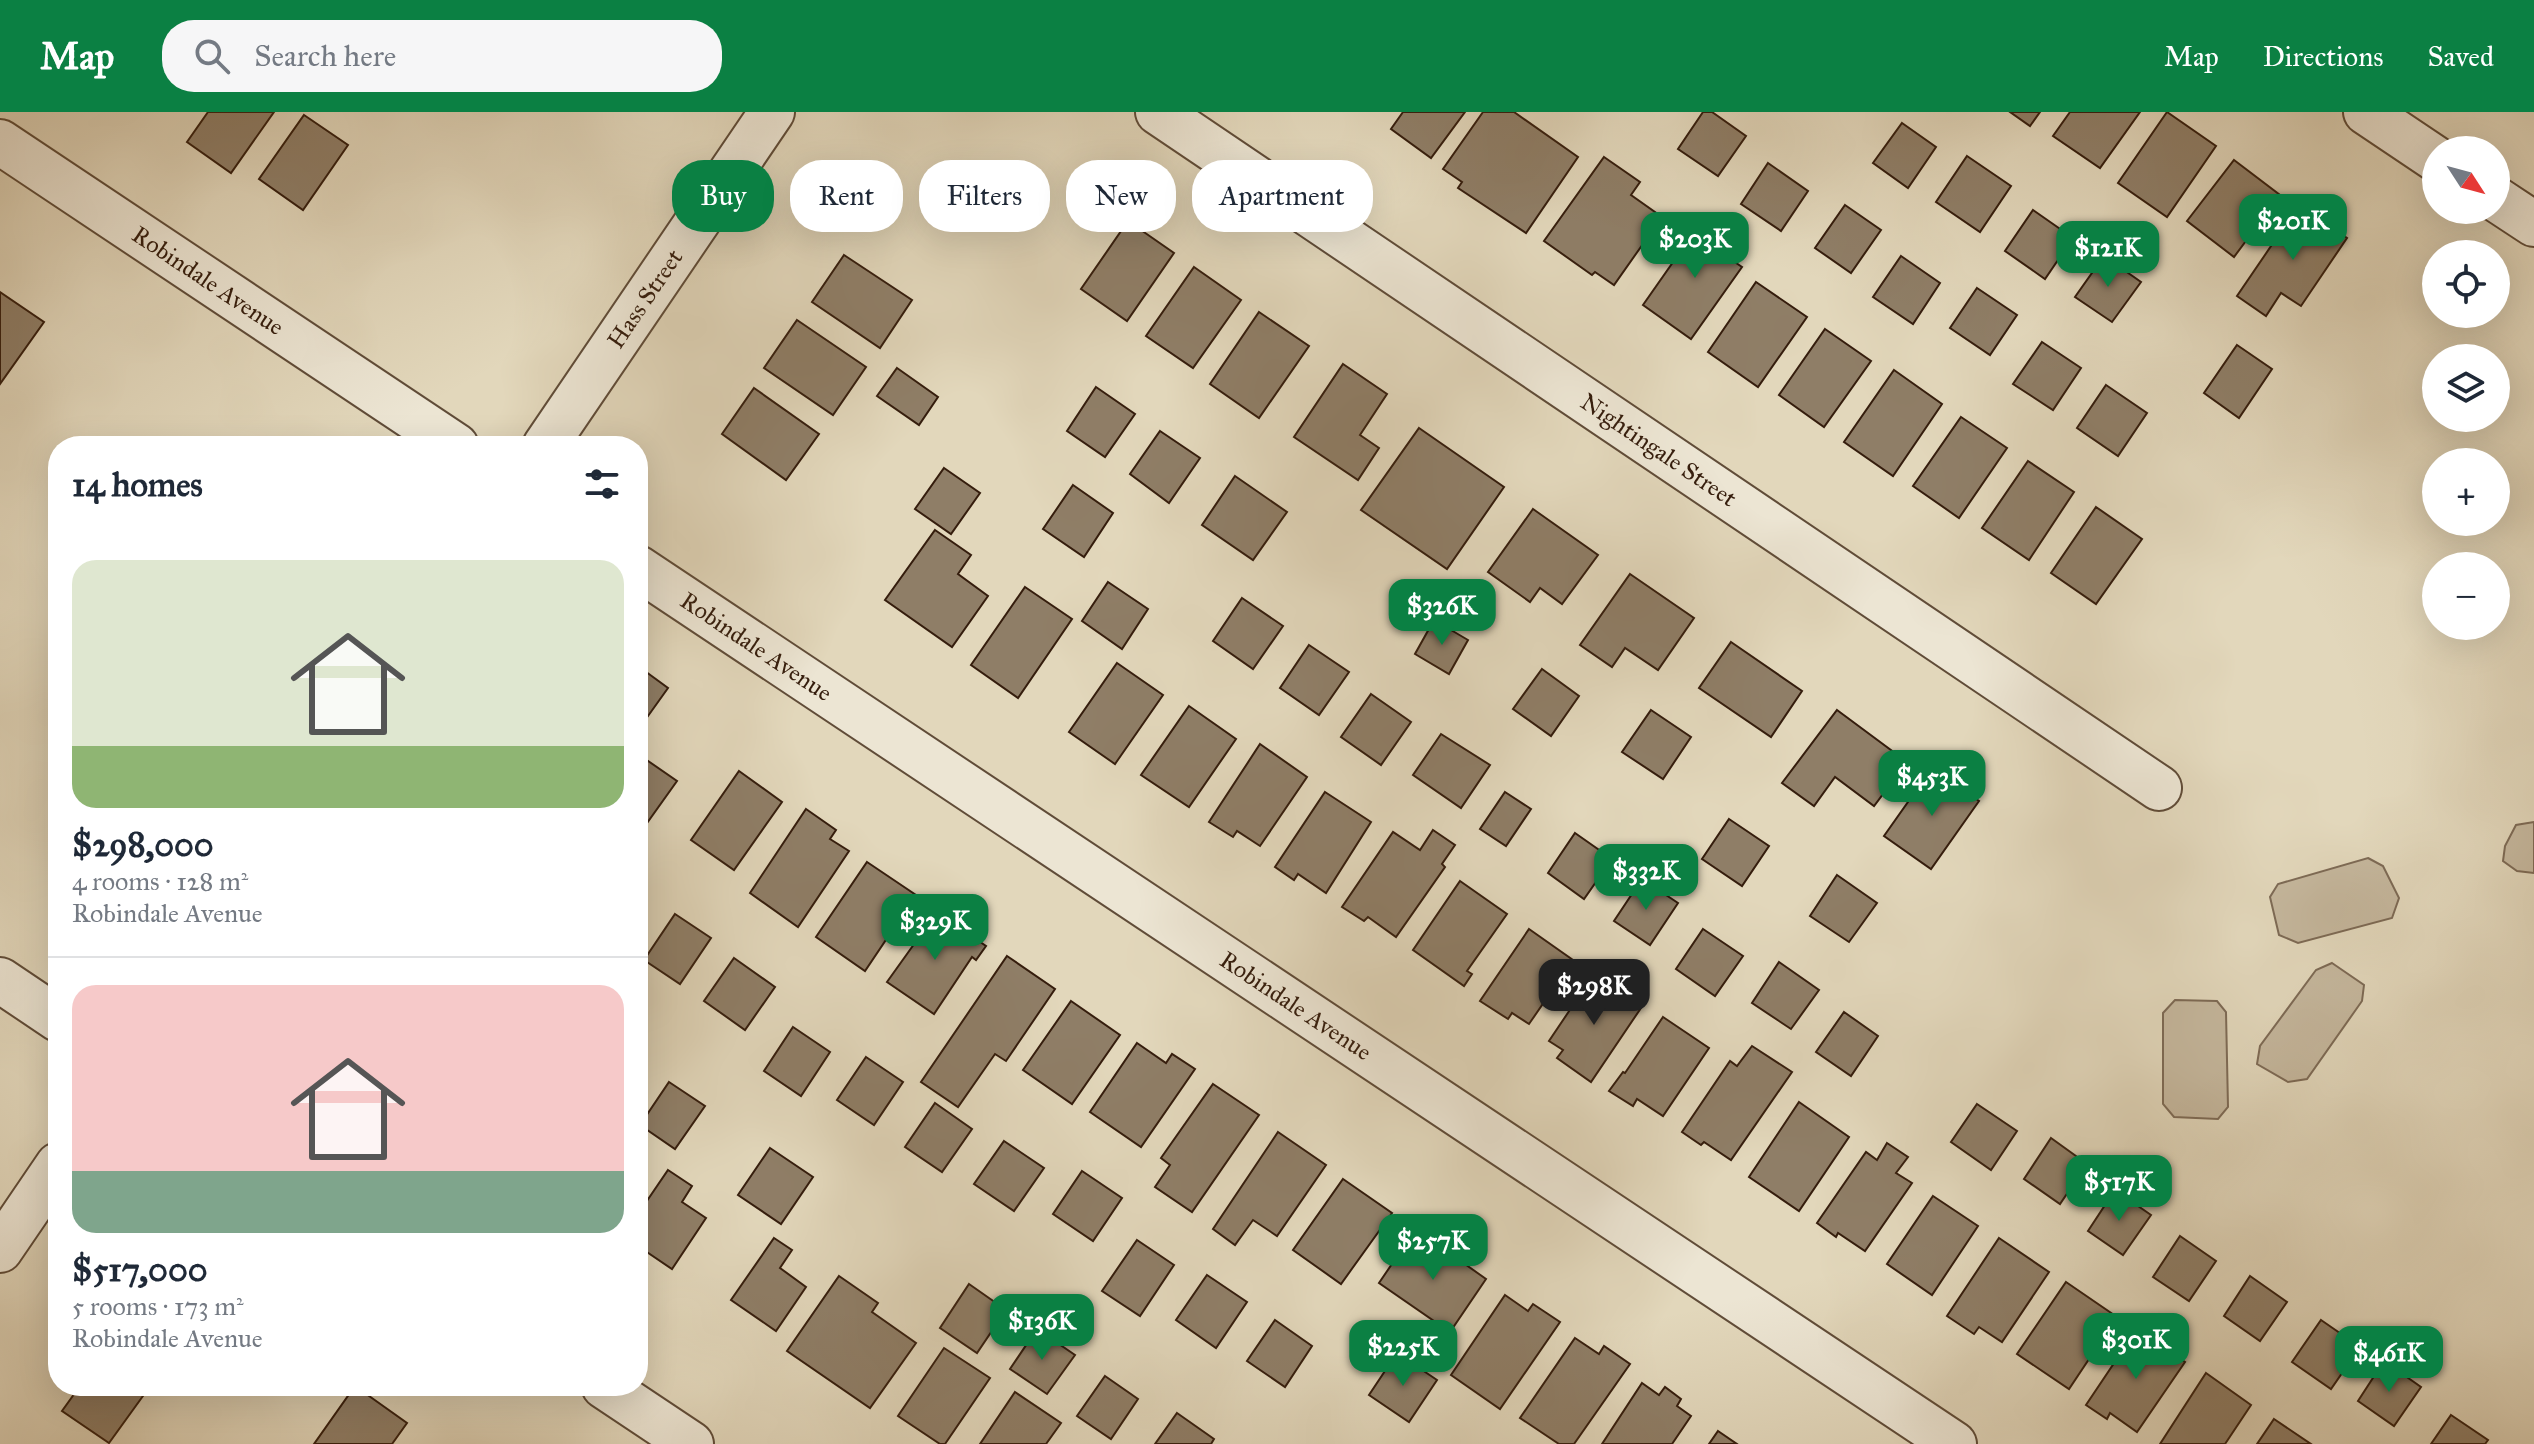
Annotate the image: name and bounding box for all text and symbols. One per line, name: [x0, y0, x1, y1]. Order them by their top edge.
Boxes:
search box: [162, 20, 722, 92]
text: Map: [40, 33, 114, 79]
icon: search: [190, 34, 234, 78]
text: Search here: [254, 38, 396, 74]
text: Map: [2164, 39, 2219, 74]
text: Directions: [2263, 39, 2384, 74]
text: Saved: [2428, 39, 2494, 74]
north arrow: [2422, 136, 2510, 224]
map controls: [2422, 136, 2510, 640]
chip: Buy: [672, 160, 774, 232]
chip: Rent: [790, 160, 903, 232]
chip: Filters: [919, 160, 1050, 232]
chip: New: [1066, 160, 1176, 232]
chip: Apartment: [1192, 160, 1373, 232]
pin: $201K: [2237, 194, 2349, 262]
text: $201K: [2257, 204, 2329, 236]
pin: $203K: [1639, 212, 1751, 280]
street label: Robindale Avenue: [126, 219, 290, 342]
pin: $121K: [2052, 221, 2164, 289]
text: $203K: [1659, 222, 1731, 254]
text: $121K: [2074, 231, 2142, 263]
button: locate: [2422, 240, 2510, 328]
street label: Hass Street: [601, 243, 690, 354]
button: layers: [2422, 344, 2510, 432]
street label: Nightingale Street: [1575, 387, 1743, 514]
button: +: [2422, 448, 2510, 536]
icon: filters: [580, 462, 624, 506]
text: 14 homes: [72, 464, 203, 505]
button: −: [2422, 552, 2510, 640]
pin: $326K: [1386, 579, 1498, 647]
street label: Robindale Avenue: [675, 585, 838, 708]
text: $326K: [1407, 589, 1477, 621]
icon: home: [276, 612, 420, 756]
pin: $453K: [1876, 750, 1988, 818]
text: $453K: [1896, 760, 1968, 792]
text: $298,000: [72, 824, 214, 865]
pin: $332K: [1590, 844, 1702, 912]
text: $332K: [1612, 854, 1680, 886]
text: 4 rooms · 128 m²: [72, 865, 248, 897]
pin: $329K: [879, 894, 991, 962]
text: Robindale Avenue: [72, 897, 263, 929]
text: $329K: [899, 904, 971, 936]
street label: Robindale Avenue: [1214, 944, 1377, 1067]
pin: $298K: [1538, 959, 1650, 1027]
text: $298K: [1557, 969, 1631, 1001]
icon: home: [276, 1037, 420, 1181]
pin: $517K: [2063, 1155, 2175, 1223]
text: $517K: [2084, 1165, 2154, 1197]
pin: $257K: [1377, 1214, 1489, 1282]
text: $257K: [1397, 1224, 1469, 1256]
text: $517,000: [72, 1249, 208, 1290]
text: 5 rooms · 173 m²: [72, 1290, 244, 1322]
pin: $136K: [986, 1294, 1098, 1362]
text: $136K: [1008, 1304, 1076, 1336]
pin: $301K: [2080, 1313, 2192, 1381]
pin: $225K: [1347, 1320, 1459, 1388]
text: Robindale Avenue: [72, 1322, 263, 1354]
text: $301K: [2101, 1323, 2171, 1355]
pin: $461K: [2333, 1326, 2445, 1394]
text: $225K: [1367, 1330, 1439, 1362]
text: $461K: [2353, 1336, 2425, 1368]

